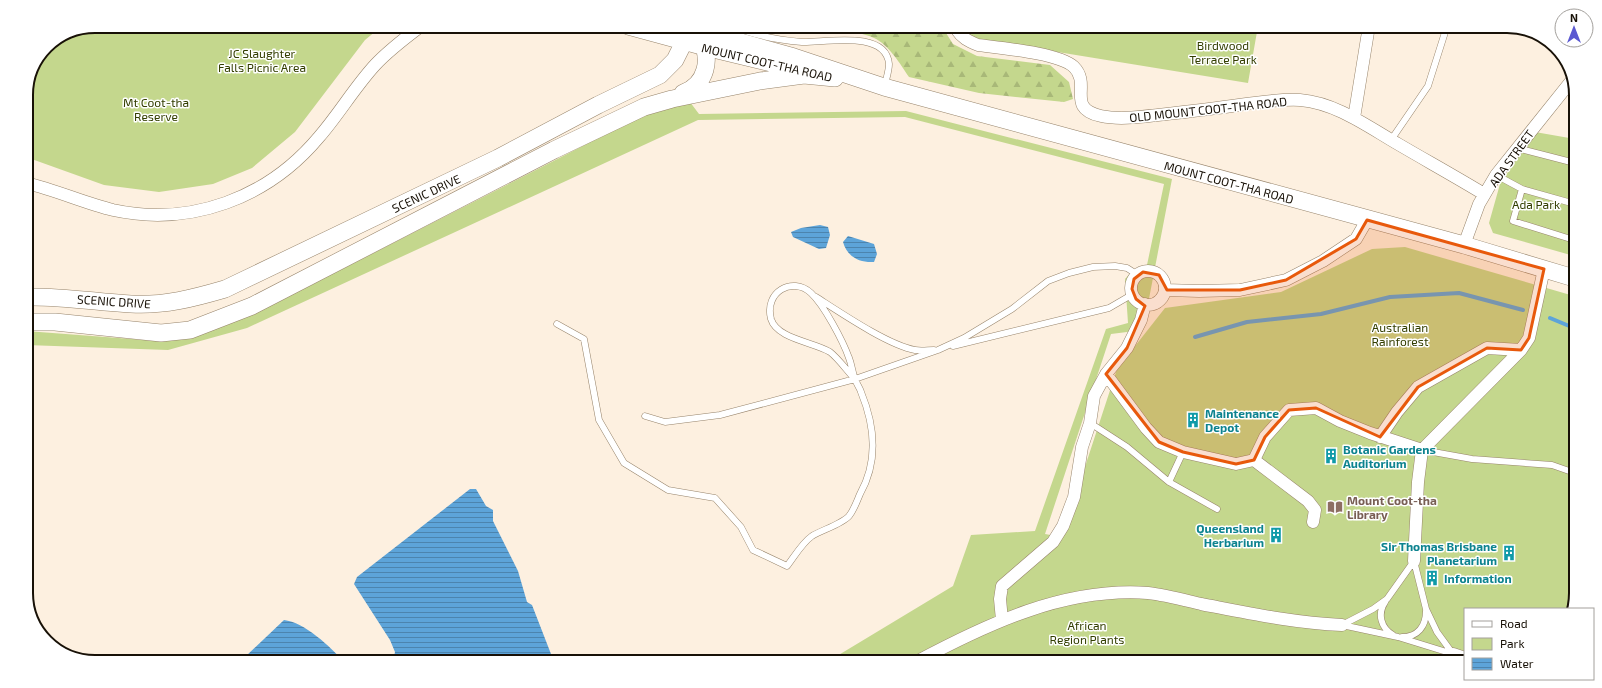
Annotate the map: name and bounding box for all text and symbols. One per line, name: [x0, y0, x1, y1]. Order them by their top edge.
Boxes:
north arrow: [1554, 8, 1594, 48]
text: N: [1570, 11, 1578, 24]
park label: Birdwood Terrace Park: [1189, 38, 1257, 66]
street label: MOUNT COOT-THA ROAD: [700, 40, 834, 84]
park label: JC Slaughter Falls Picnic Area: [218, 46, 306, 74]
street label: OLD MOUNT COOT-THA ROAD: [1128, 94, 1288, 124]
park label: Mt Coot-tha Reserve: [123, 95, 189, 123]
street label: ADA STREET: [1486, 127, 1536, 189]
street label: MOUNT COOT-THA ROAD: [1163, 158, 1295, 206]
street label: SCENIC DRIVE: [390, 171, 463, 215]
park label: Ada Park: [1512, 197, 1560, 211]
street label: SCENIC DRIVE: [77, 291, 152, 311]
park label: Australian Rainforest: [1371, 320, 1429, 348]
place label: Maintenance Depot: [1205, 406, 1279, 434]
building icon: Maintenance Depot: [1184, 411, 1202, 429]
place label: Botanic Gardens Auditorium: [1343, 442, 1436, 470]
building icon: Botanic Gardens Auditorium: [1322, 447, 1340, 465]
place label: Mount Coot-tha Library: [1347, 493, 1437, 522]
library icon: Mount Coot-tha Library: [1326, 498, 1344, 516]
place label: Queensland Herbarium: [1196, 521, 1264, 549]
building icon: Queensland Herbarium: [1267, 526, 1285, 544]
place label: Sir Thomas Brisbane Planetarium: [1381, 539, 1497, 567]
building icon: Sir Thomas Brisbane Planetarium: [1500, 544, 1518, 562]
building icon: Information: [1423, 569, 1441, 587]
place label: Information: [1444, 571, 1512, 585]
legend: [1464, 608, 1594, 680]
text: Road: [1500, 616, 1528, 630]
park label: African Region Plants: [1050, 618, 1124, 646]
text: Park: [1500, 636, 1525, 650]
text: Water: [1500, 656, 1534, 670]

